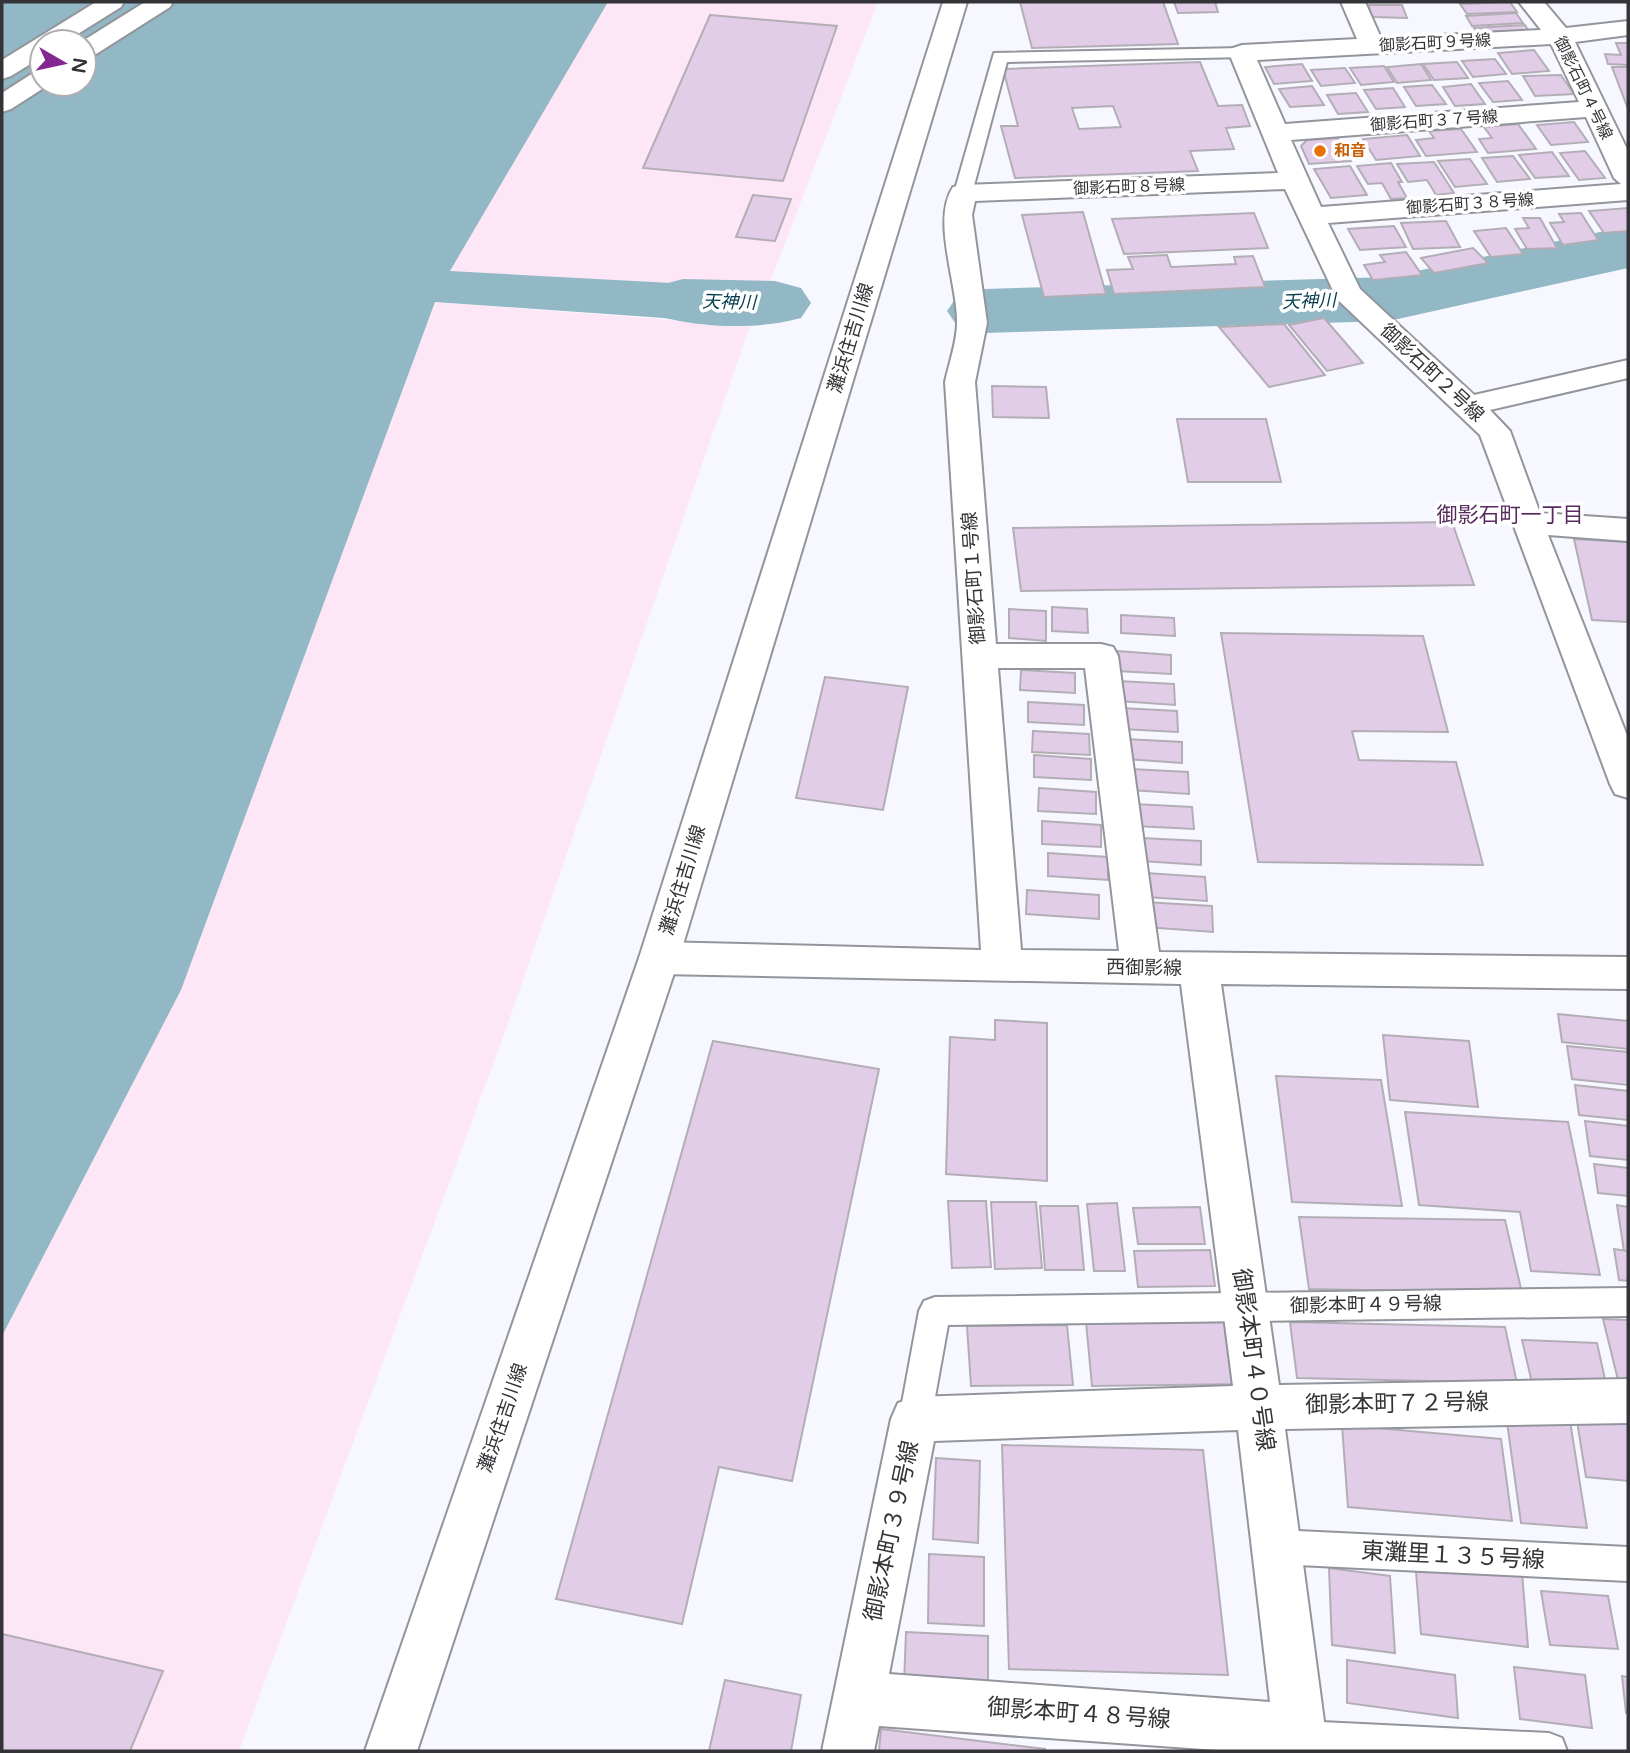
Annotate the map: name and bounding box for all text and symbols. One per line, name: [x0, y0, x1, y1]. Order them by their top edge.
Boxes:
north arrow: [28, 28, 98, 98]
street label: 御影石町９号線: [1379, 30, 1491, 56]
street label: 御影石町４号線: [1549, 33, 1617, 143]
text: N: [67, 56, 91, 75]
street label: 御影石町３７号線: [1369, 107, 1499, 135]
place label: 和音: [1334, 141, 1366, 161]
marker: 和音: [1312, 143, 1328, 159]
street label: 御影石町８号線: [1073, 175, 1185, 199]
street label: 御影石町３８号線: [1405, 190, 1535, 218]
street label: 灘浜住吉川線: [824, 280, 878, 396]
water label: 天神川: [1282, 289, 1338, 313]
water label: 天神川: [702, 291, 758, 314]
street label: 御影石町２号線: [1376, 320, 1488, 426]
district label: 御影石町一丁目: [1437, 503, 1584, 528]
street label: 御影石町１号線: [958, 511, 990, 645]
street label: 灘浜住吉川線: [656, 822, 710, 938]
street label: 西御影線: [1106, 956, 1182, 980]
street label: 御影本町４０号線: [1226, 1267, 1280, 1453]
street label: 御影本町４９号線: [1290, 1293, 1442, 1317]
street label: 灘浜住吉川線: [474, 1361, 532, 1475]
street label: 御影本町７２号線: [1305, 1388, 1489, 1420]
street label: 御影本町３９号線: [859, 1438, 925, 1624]
street label: 東灘里１３５号線: [1360, 1537, 1546, 1575]
street label: 御影本町４８号線: [986, 1694, 1172, 1734]

